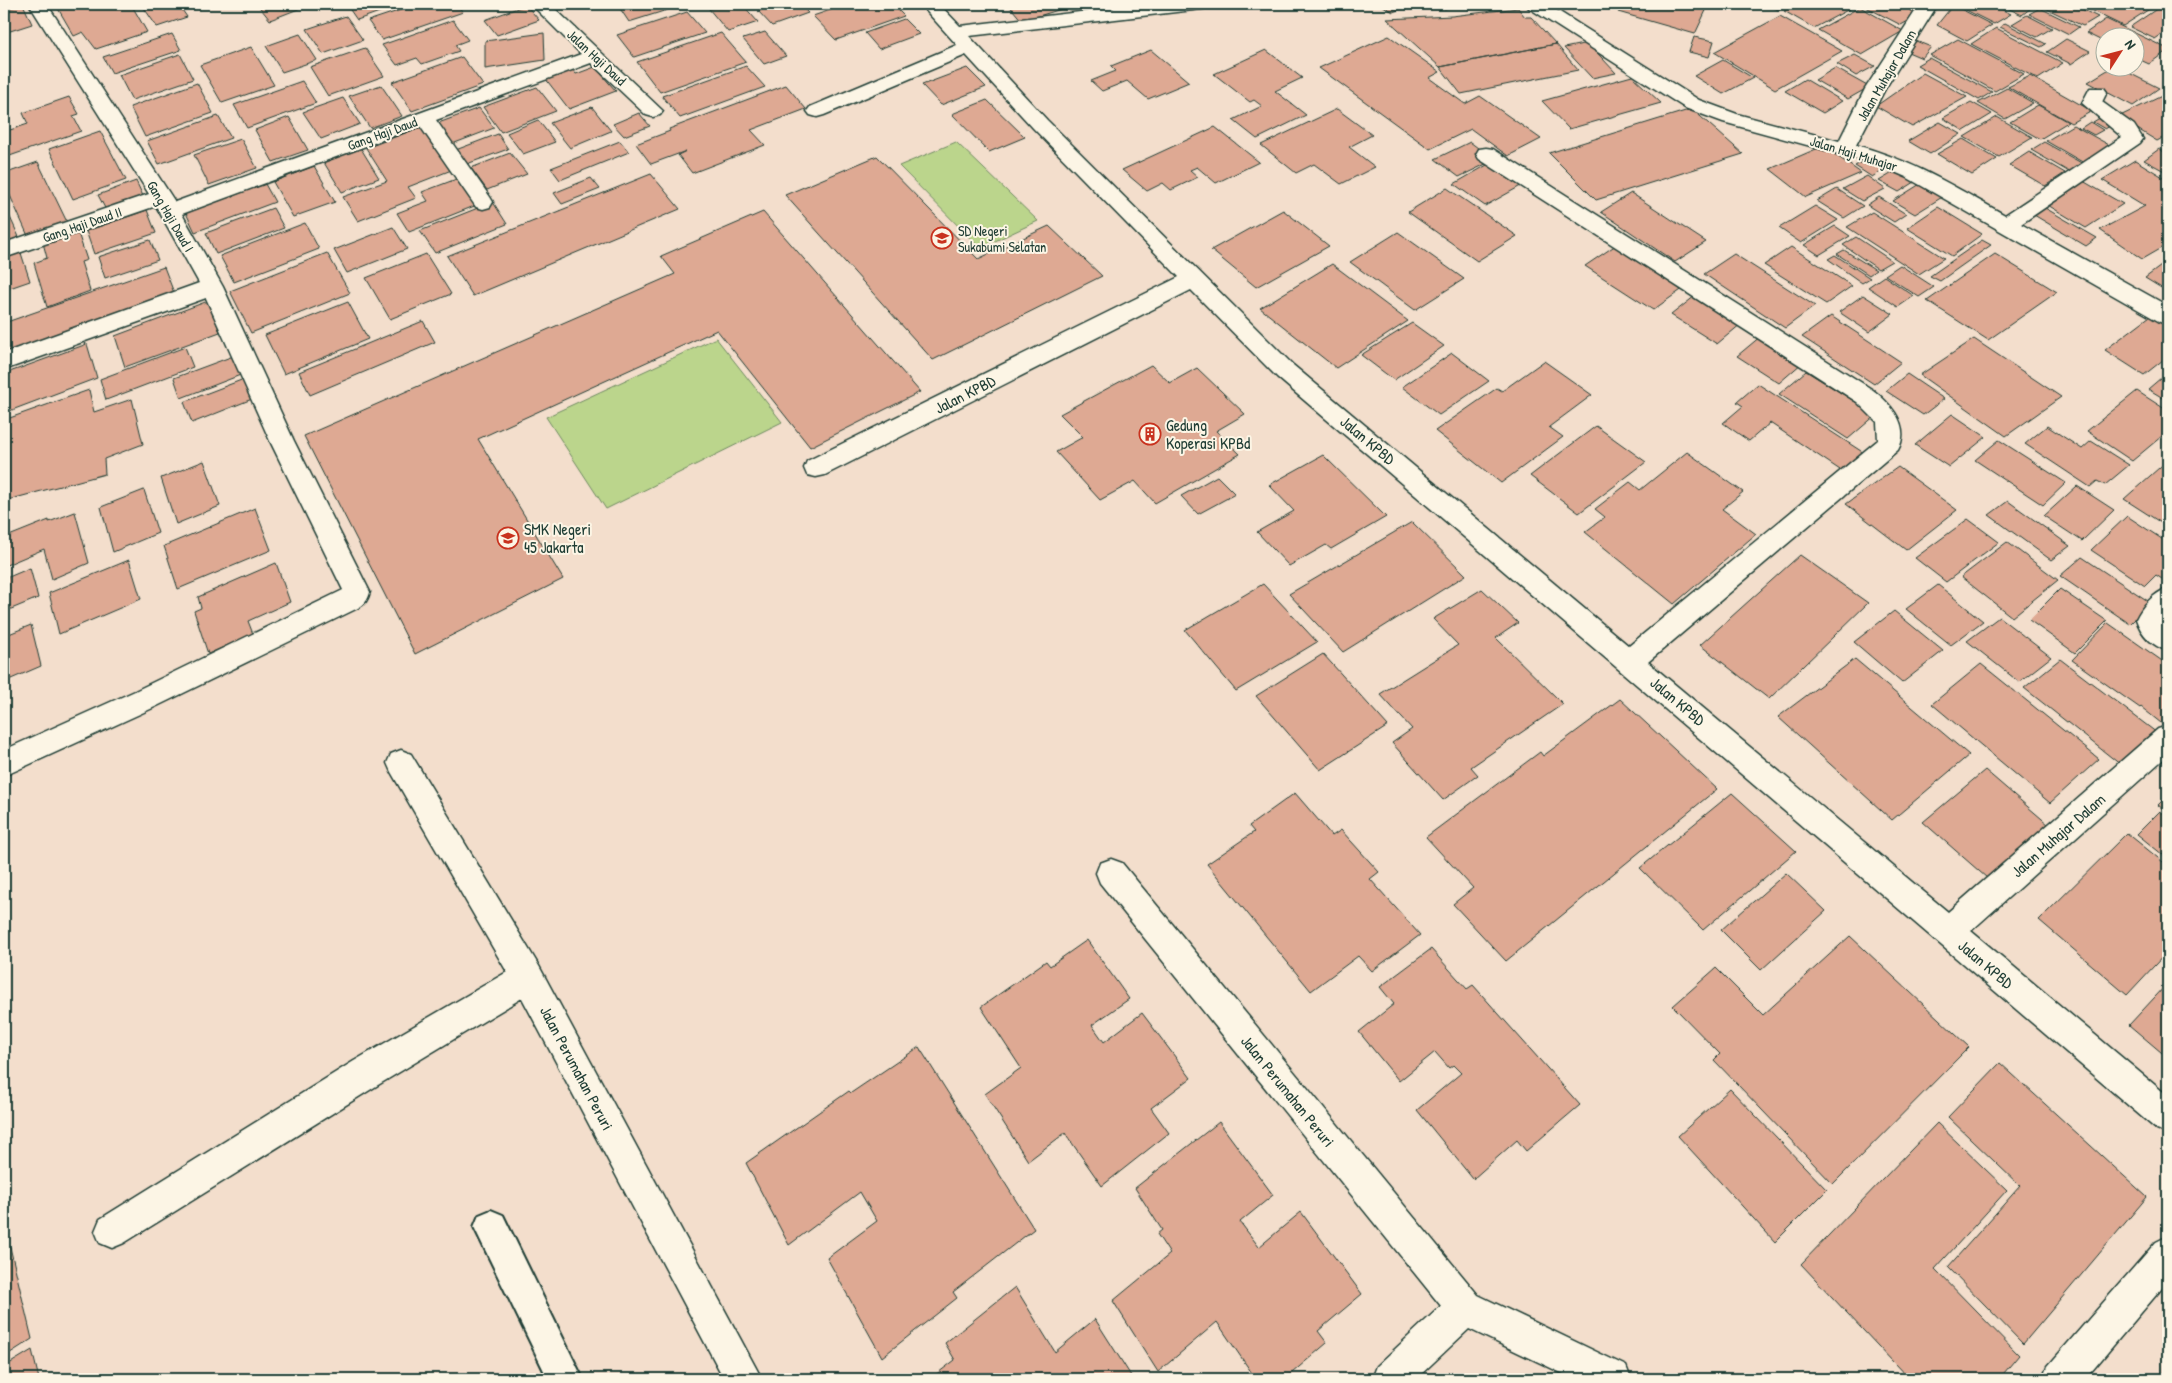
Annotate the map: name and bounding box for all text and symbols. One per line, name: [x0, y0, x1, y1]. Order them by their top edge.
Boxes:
street label: Jalan Haji Daud: [563, 25, 631, 90]
street label: Jalan Muhajar Dalam: [1852, 26, 1921, 125]
north arrow: [2094, 28, 2144, 78]
text: N: [2121, 35, 2141, 53]
street label: Gang Haji Daud: [345, 111, 420, 155]
street label: Jalan Haji Muhajar: [1808, 131, 1901, 176]
street label: Gang Haji Daud I: [142, 177, 199, 256]
street label: Gang Haji Daud II: [40, 202, 125, 247]
place label: SD Negeri Sukabumi Selatan: [958, 221, 1046, 256]
school or university icon: SD Negeri Sukabumi Selatan: [930, 226, 954, 250]
street label: Jalan KPBD: [931, 369, 999, 419]
street label: Jalan KPBD: [1336, 411, 1400, 470]
place label: Gedung Koperasi KPBd: [1166, 414, 1250, 454]
building icon: Gedung Koperasi KPBd: [1138, 422, 1162, 446]
place label: SMK Negeri 45 Jakarta: [524, 518, 591, 558]
school or university icon: SMK Negeri 45 Jakarta: [496, 526, 520, 550]
street label: Jalan KPBD: [1646, 672, 1710, 731]
street label: Jalan Muhajar Dalam: [2006, 788, 2110, 882]
street label: Jalan KPBD: [1954, 935, 2018, 994]
street label: Jalan Perumahan Peruri: [535, 1002, 619, 1134]
street label: Jalan Perumahan Peruri: [1236, 1031, 1340, 1151]

